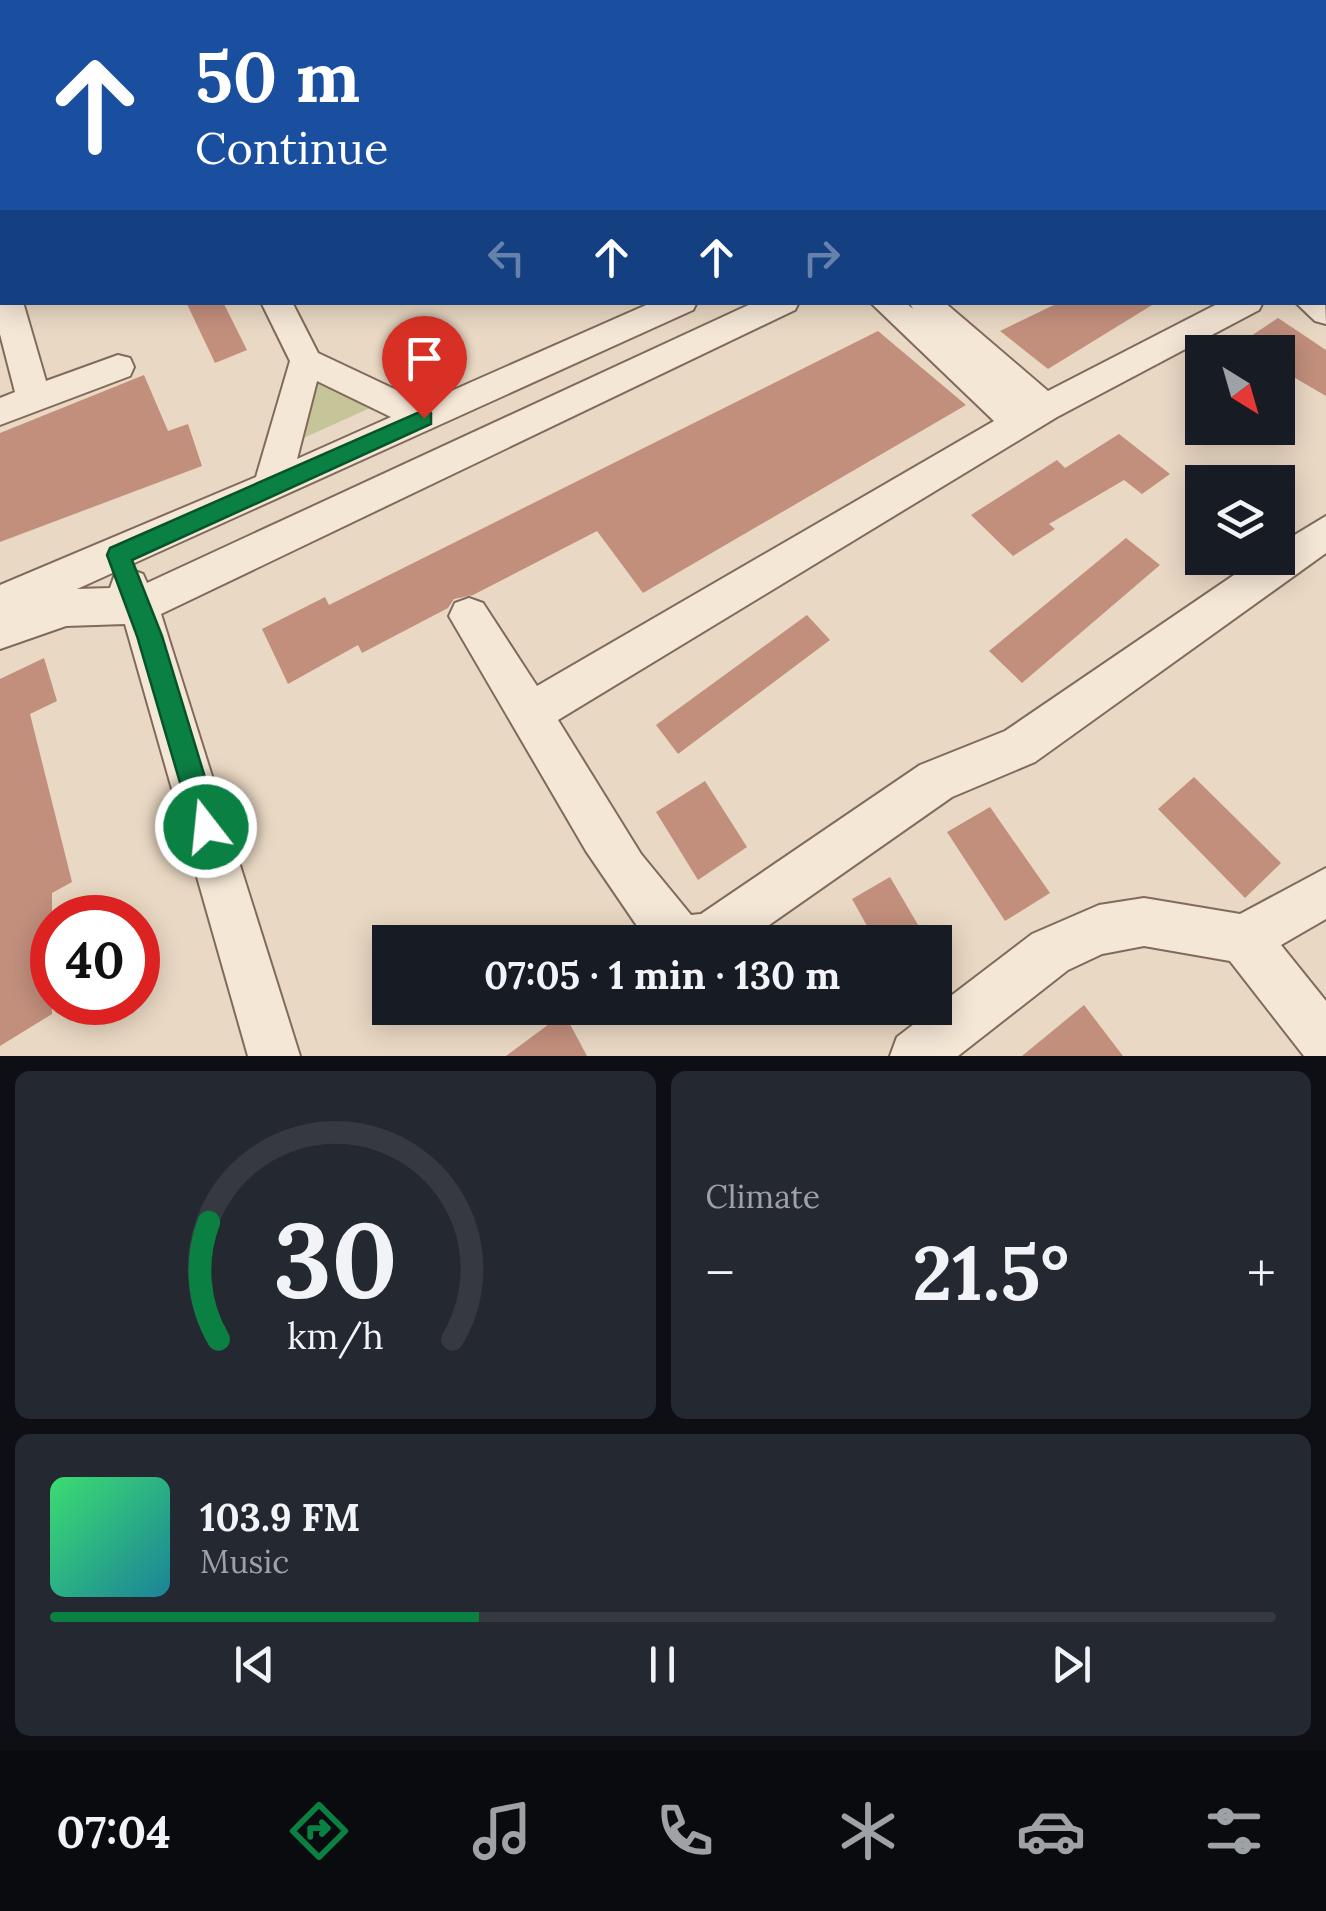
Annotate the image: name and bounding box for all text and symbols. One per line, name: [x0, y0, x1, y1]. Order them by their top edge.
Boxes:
text: 50 m: [195, 32, 360, 121]
icon: ahead: [30, 40, 160, 170]
text: Continue: [195, 119, 388, 176]
icon: left: [479, 230, 534, 285]
icon: ahead: [584, 230, 639, 285]
icon: ahead: [689, 230, 744, 285]
icon: right: [794, 230, 849, 285]
pin: [382, 316, 467, 419]
icon: arrive: [397, 331, 452, 386]
north arrow: [1185, 335, 1295, 445]
map controls: [1185, 335, 1295, 575]
button: layers: [1185, 465, 1295, 575]
position arrow: [154, 775, 258, 879]
speed limit sign: 40: [30, 895, 160, 1025]
text: 07:05 · 1 min · 130 m: [484, 951, 840, 999]
text: Climate: [706, 1176, 820, 1217]
text: 30: [273, 1192, 397, 1325]
text: 21.5°: [912, 1225, 1069, 1321]
text: −: [706, 1238, 735, 1308]
text: +: [1247, 1238, 1276, 1308]
text: km/h: [287, 1313, 384, 1359]
text: 103.9 FM: [200, 1493, 360, 1541]
text: Music: [200, 1541, 289, 1582]
icon: previous: [227, 1637, 282, 1692]
icon: pause: [635, 1637, 690, 1692]
icon: next: [1044, 1637, 1099, 1692]
icon: directions: [284, 1796, 354, 1866]
icon: music: [467, 1796, 537, 1866]
icon: phone: [650, 1796, 720, 1866]
icon: climate: [833, 1796, 903, 1866]
icon: car: [1016, 1796, 1086, 1866]
icon: filters: [1199, 1796, 1269, 1866]
text: 07:04: [57, 1803, 171, 1860]

